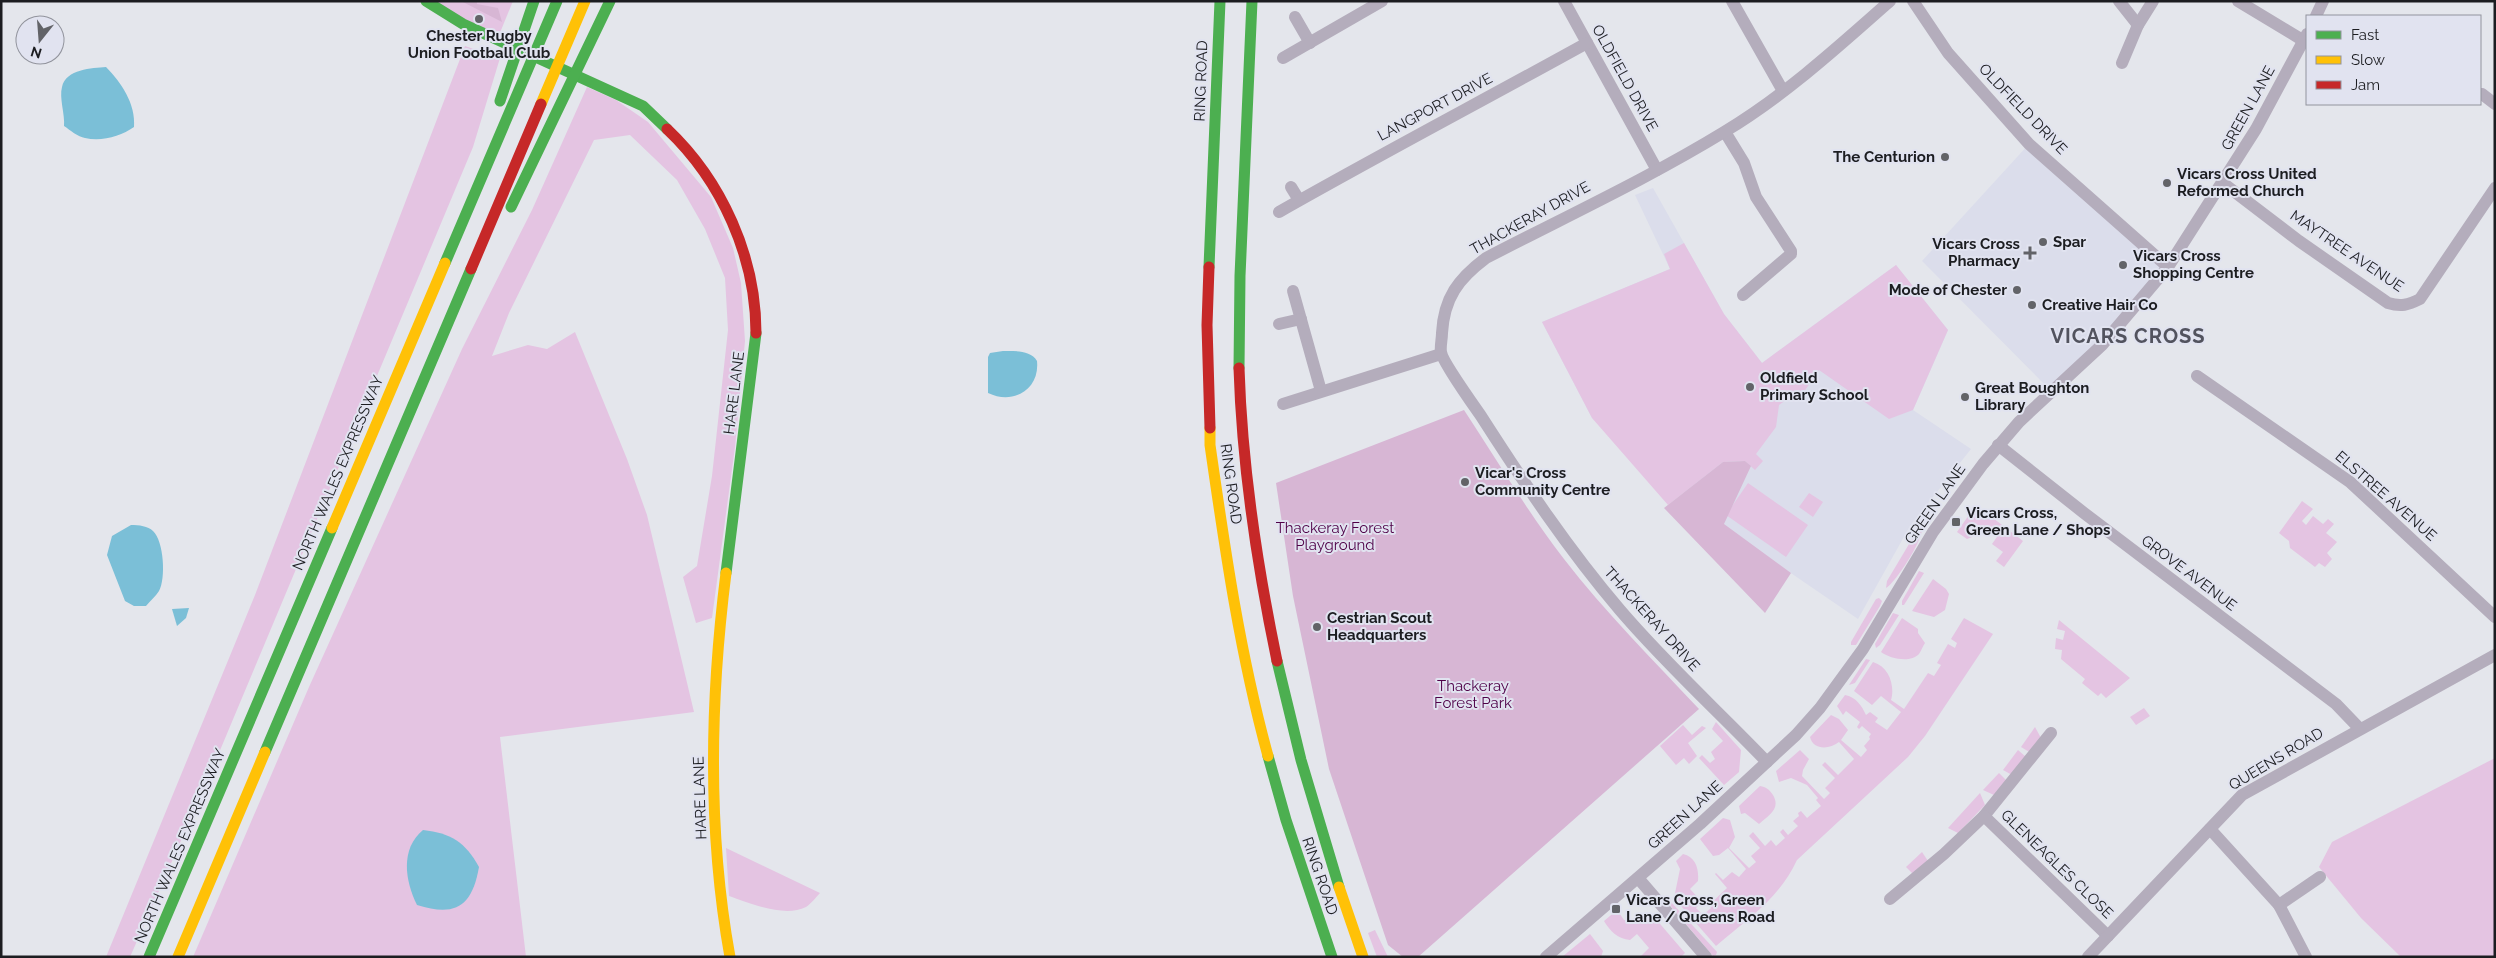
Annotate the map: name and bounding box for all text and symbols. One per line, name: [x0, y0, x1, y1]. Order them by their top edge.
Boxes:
marker: Chester Rugby Union Football Club: [473, 13, 485, 25]
north arrow: [15, 15, 65, 65]
legend: [2306, 15, 2481, 105]
street label: OLDFIELD DRIVE: [1588, 21, 1662, 135]
text: Fast: [2351, 26, 2379, 44]
place label: Chester Rugby Union Football Club: [408, 27, 551, 62]
street label: RING ROAD: [1191, 40, 1211, 122]
text: N: [29, 43, 44, 62]
text: Slow: [2351, 51, 2385, 69]
street label: OLDFIELD DRIVE: [1975, 60, 2071, 158]
street label: GREEN LANE: [2217, 63, 2279, 153]
street label: LANGPORT DRIVE: [1374, 69, 1496, 145]
text: Jam: [2351, 76, 2380, 94]
place label: The Centurion: [1833, 148, 1935, 166]
marker: The Centurion: [1939, 151, 1951, 163]
place label: Vicars Cross United Reformed Church: [2177, 165, 2317, 200]
marker: Vicars Cross United Reformed Church: [2161, 177, 2173, 189]
street label: THACKERAY DRIVE: [1467, 178, 1593, 258]
street label: MAYTREE AVENUE: [2287, 206, 2407, 296]
place label: Spar: [2053, 233, 2086, 251]
place label: Vicars Cross Pharmacy: [1932, 235, 2021, 270]
marker: Spar: [2037, 236, 2049, 248]
marker: Vicars Cross Pharmacy: [2024, 247, 2036, 259]
place label: Vicars Cross Shopping Centre: [2133, 247, 2254, 282]
marker: Vicars Cross Shopping Centre: [2117, 259, 2129, 271]
place label: Mode of Chester: [1889, 281, 2007, 299]
marker: Mode of Chester: [2011, 284, 2023, 296]
place label: Creative Hair Co: [2042, 296, 2158, 314]
marker: Creative Hair Co: [2026, 299, 2038, 311]
district label: VICARS CROSS: [2050, 324, 2206, 348]
street label: HARE LANE: [720, 350, 748, 436]
place label: Oldfield Primary School: [1760, 369, 1869, 404]
street label: NORTH WALES EXPRESSWAY: [289, 373, 387, 573]
place label: Great Boughton Library: [1975, 379, 2089, 414]
marker: Oldfield Primary School: [1744, 381, 1756, 393]
marker: Great Boughton Library: [1959, 391, 1971, 403]
street label: RING ROAD: [1216, 443, 1246, 526]
street label: ELSTREE AVENUE: [2332, 447, 2440, 545]
street label: GREEN LANE: [1901, 460, 1969, 548]
place label: Vicar's Cross Community Centre: [1475, 464, 1610, 499]
marker: Vicar's Cross Community Centre: [1459, 476, 1471, 488]
place label: Vicars Cross, Green Lane / Shops: [1966, 504, 2111, 539]
marker: Vicars Cross, Green Lane / Shops: [1950, 516, 1962, 528]
park label: Thackeray Forest Playground: [1276, 519, 1394, 554]
street label: GROVE AVENUE: [2138, 531, 2240, 615]
street label: THACKERAY DRIVE: [1600, 563, 1704, 675]
place label: Cestrian Scout Headquarters: [1327, 609, 1432, 644]
marker: Cestrian Scout Headquarters: [1311, 621, 1323, 633]
park label: Thackeray Forest Park: [1434, 677, 1512, 712]
street label: QUEENS ROAD: [2226, 724, 2327, 794]
street label: NORTH WALES EXPRESSWAY: [131, 746, 229, 946]
street label: HARE LANE: [690, 756, 710, 840]
street label: GREEN LANE: [1644, 777, 1726, 853]
street label: GLENEAGLES CLOSE: [1997, 806, 2117, 922]
street label: RING ROAD: [1298, 835, 1342, 918]
place label: Vicars Cross, Green Lane / Queens Road: [1626, 891, 1775, 926]
marker: Vicars Cross, Green Lane / Queens Road: [1610, 903, 1622, 915]

